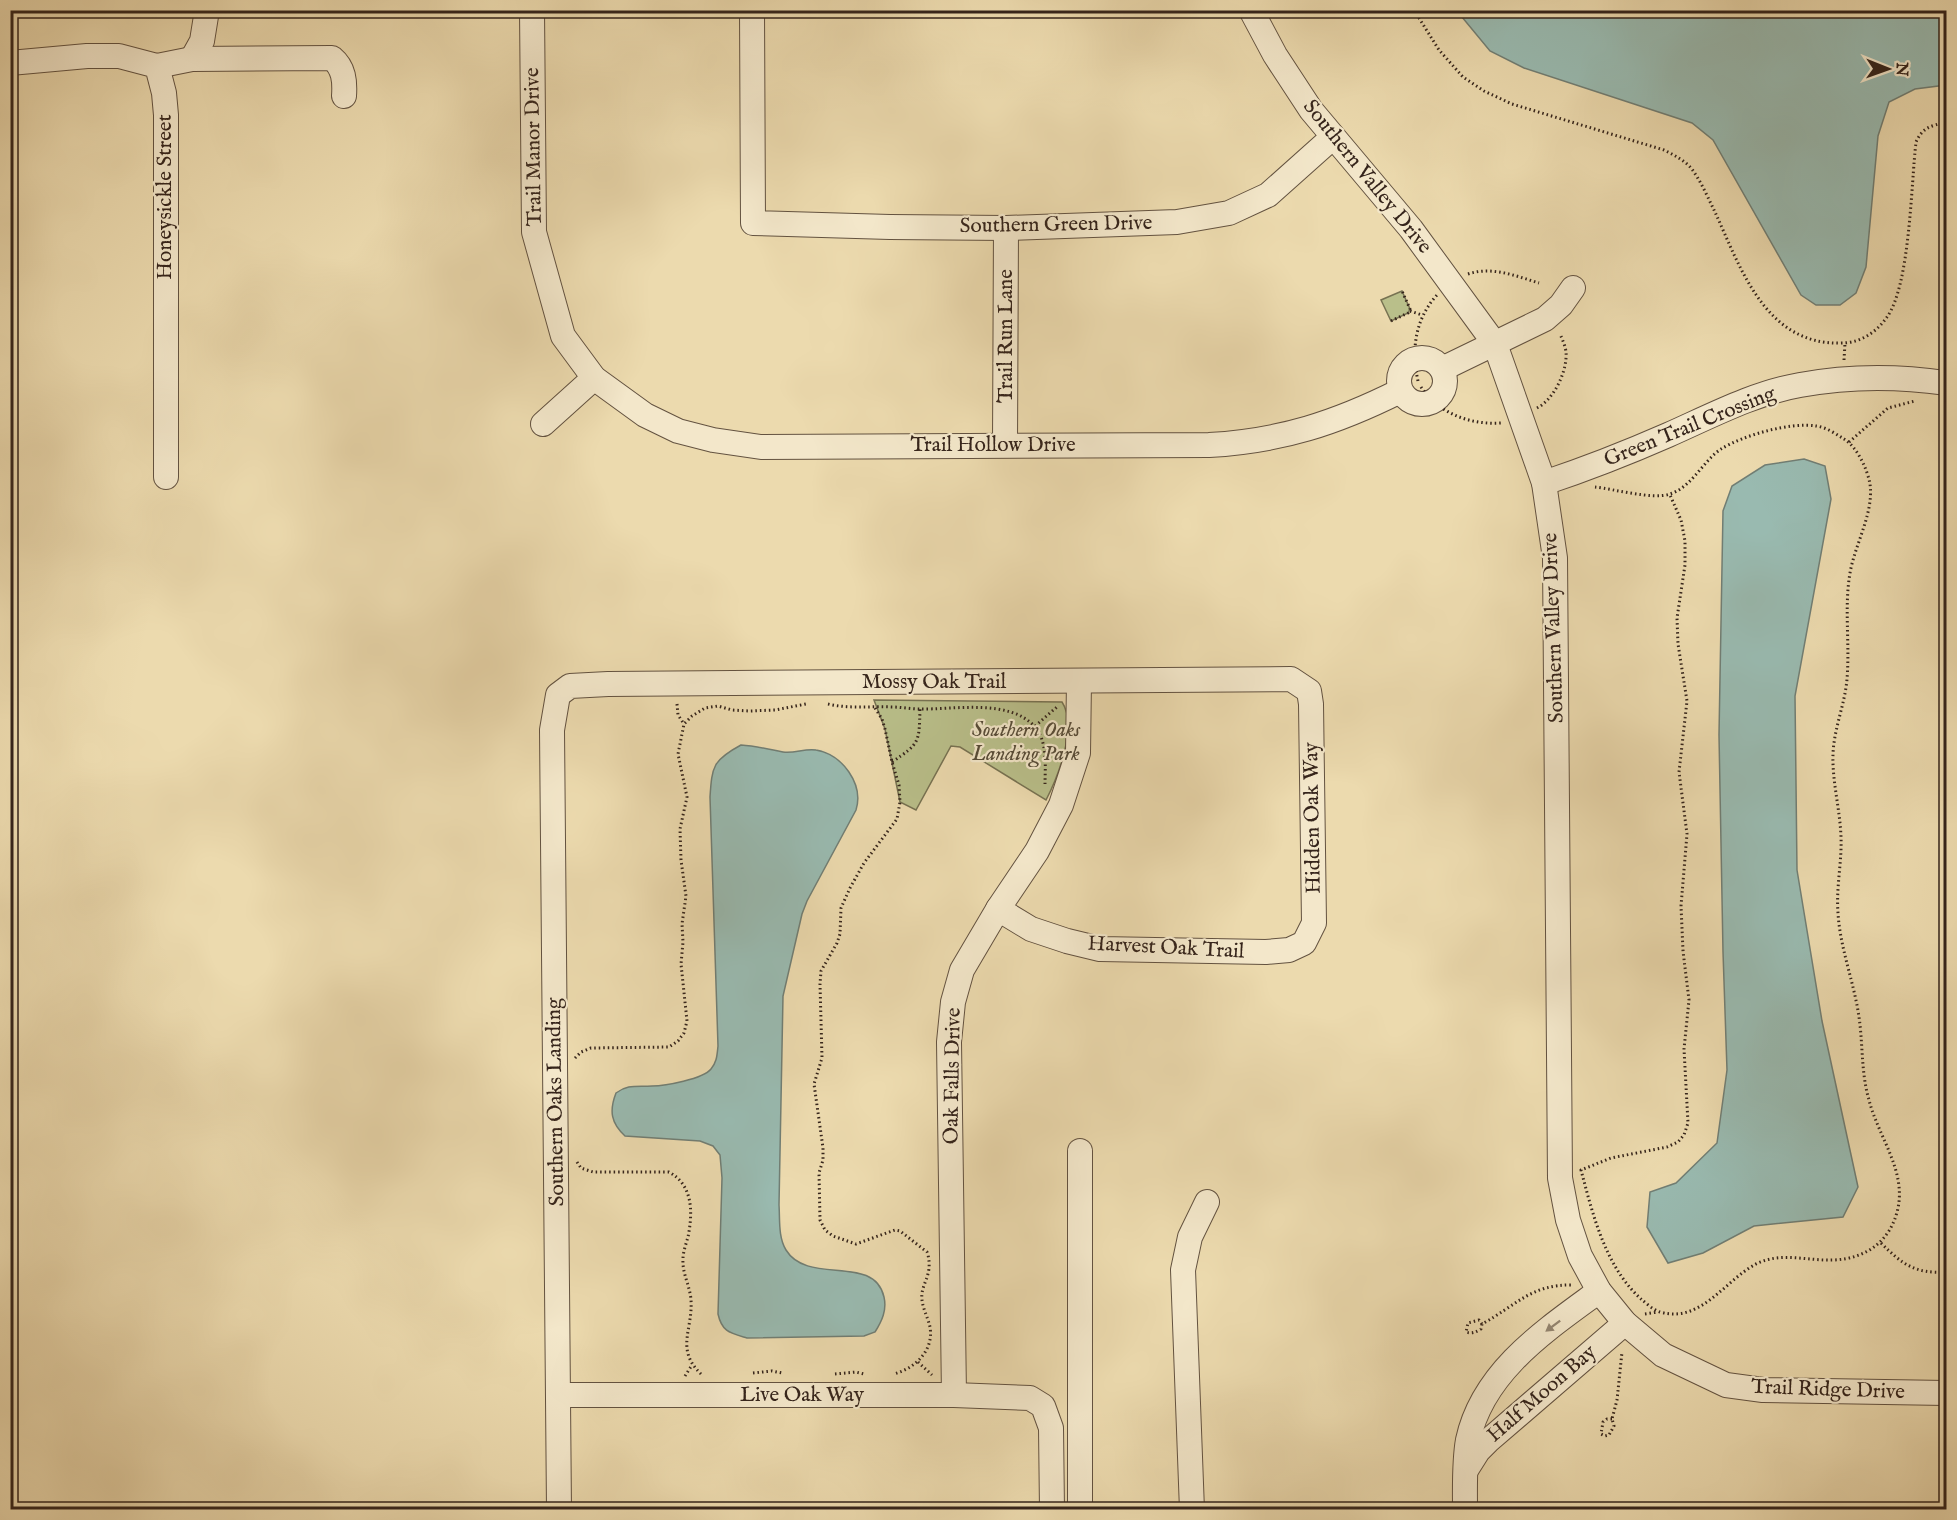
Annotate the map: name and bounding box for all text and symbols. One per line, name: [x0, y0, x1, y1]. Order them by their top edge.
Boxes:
north arrow: [1858, 39, 1918, 99]
text: N: [1891, 61, 1911, 76]
street label: Trail Manor Drive: [519, 67, 549, 227]
street label: Southern Valley Drive: [1297, 94, 1438, 260]
street label: Honeysickle Street: [152, 114, 179, 280]
street label: Southern Green Drive: [959, 210, 1153, 240]
street label: Trail Run Lane: [993, 269, 1020, 403]
street label: Green Trail Crossing: [1600, 380, 1780, 474]
street label: Trail Hollow Drive: [910, 432, 1076, 459]
street label: Southern Valley Drive: [1537, 532, 1571, 724]
street label: Mossy Oak Trail: [862, 669, 1007, 696]
park label: Southern Oaks Landing Park: [971, 717, 1081, 768]
street label: Hidden Oak Way: [1298, 741, 1328, 894]
street label: Harvest Oak Trail: [1087, 930, 1245, 966]
street label: Southern Oaks Landing: [541, 997, 571, 1207]
street label: Oak Falls Drive: [938, 1007, 968, 1145]
one-way arrow: [1545, 1320, 1561, 1332]
street label: Half Moon Bay: [1482, 1339, 1603, 1449]
street label: Trail Ridge Drive: [1751, 1374, 1906, 1406]
street label: Live Oak Way: [740, 1382, 865, 1409]

